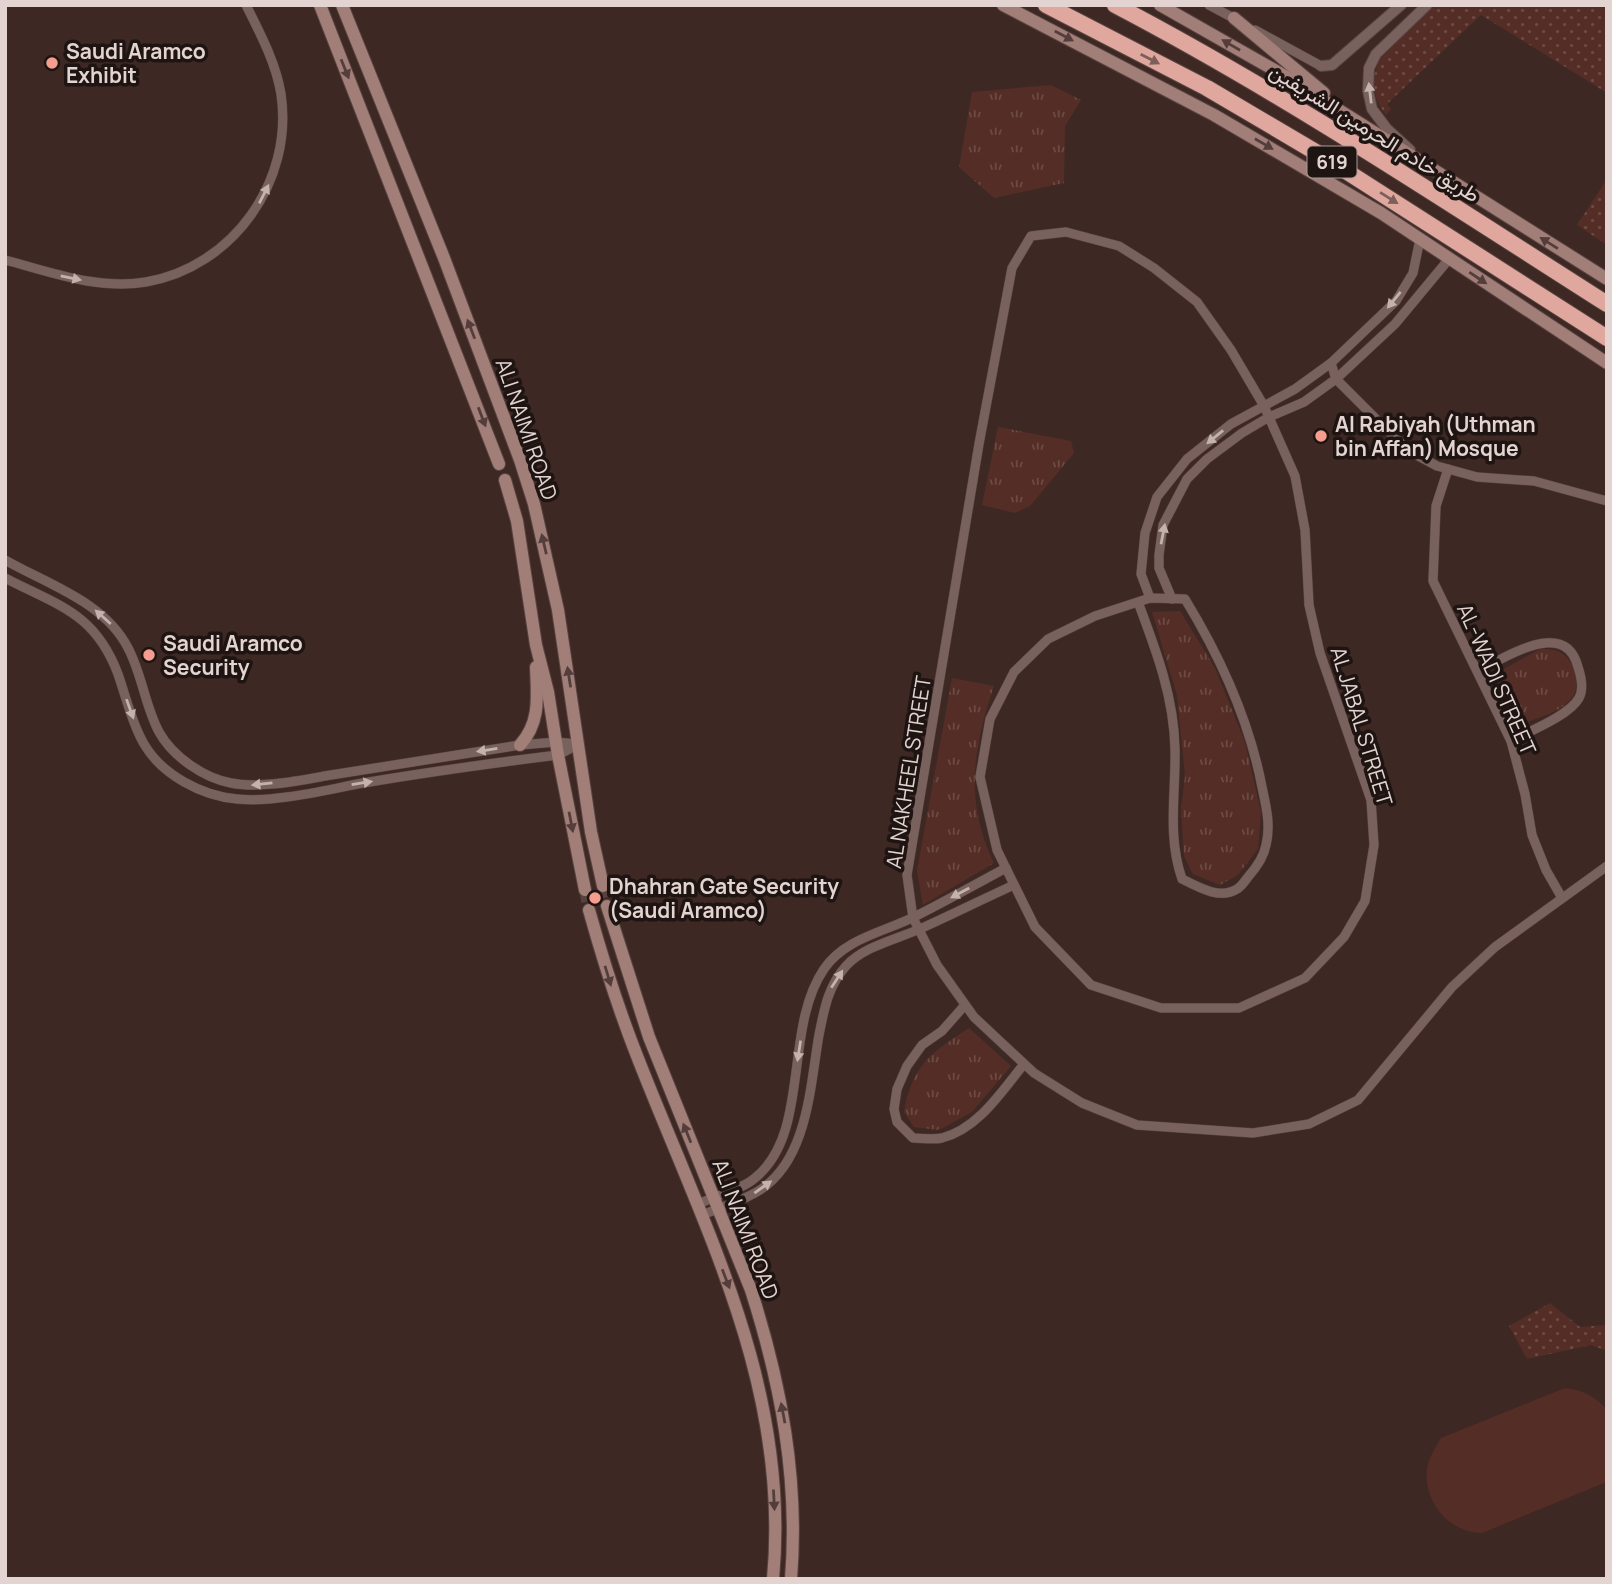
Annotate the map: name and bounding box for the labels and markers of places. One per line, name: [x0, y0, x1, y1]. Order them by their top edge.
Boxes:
place label: Saudi Aramco Exhibit: [66, 37, 206, 89]
marker: Saudi Aramco Exhibit: [44, 55, 60, 71]
place label: Al Rabiyah (Uthman bin Affan) Mosque: [1335, 410, 1536, 462]
marker: Al Rabiyah (Uthman bin Affan) Mosque: [1313, 428, 1329, 444]
place label: Saudi Aramco Security: [163, 629, 303, 681]
marker: Saudi Aramco Security: [141, 647, 157, 663]
place label: Dhahran Gate Security (Saudi Aramco): [609, 872, 839, 924]
marker: Dhahran Gate Security (Saudi Aramco): [587, 890, 603, 906]

